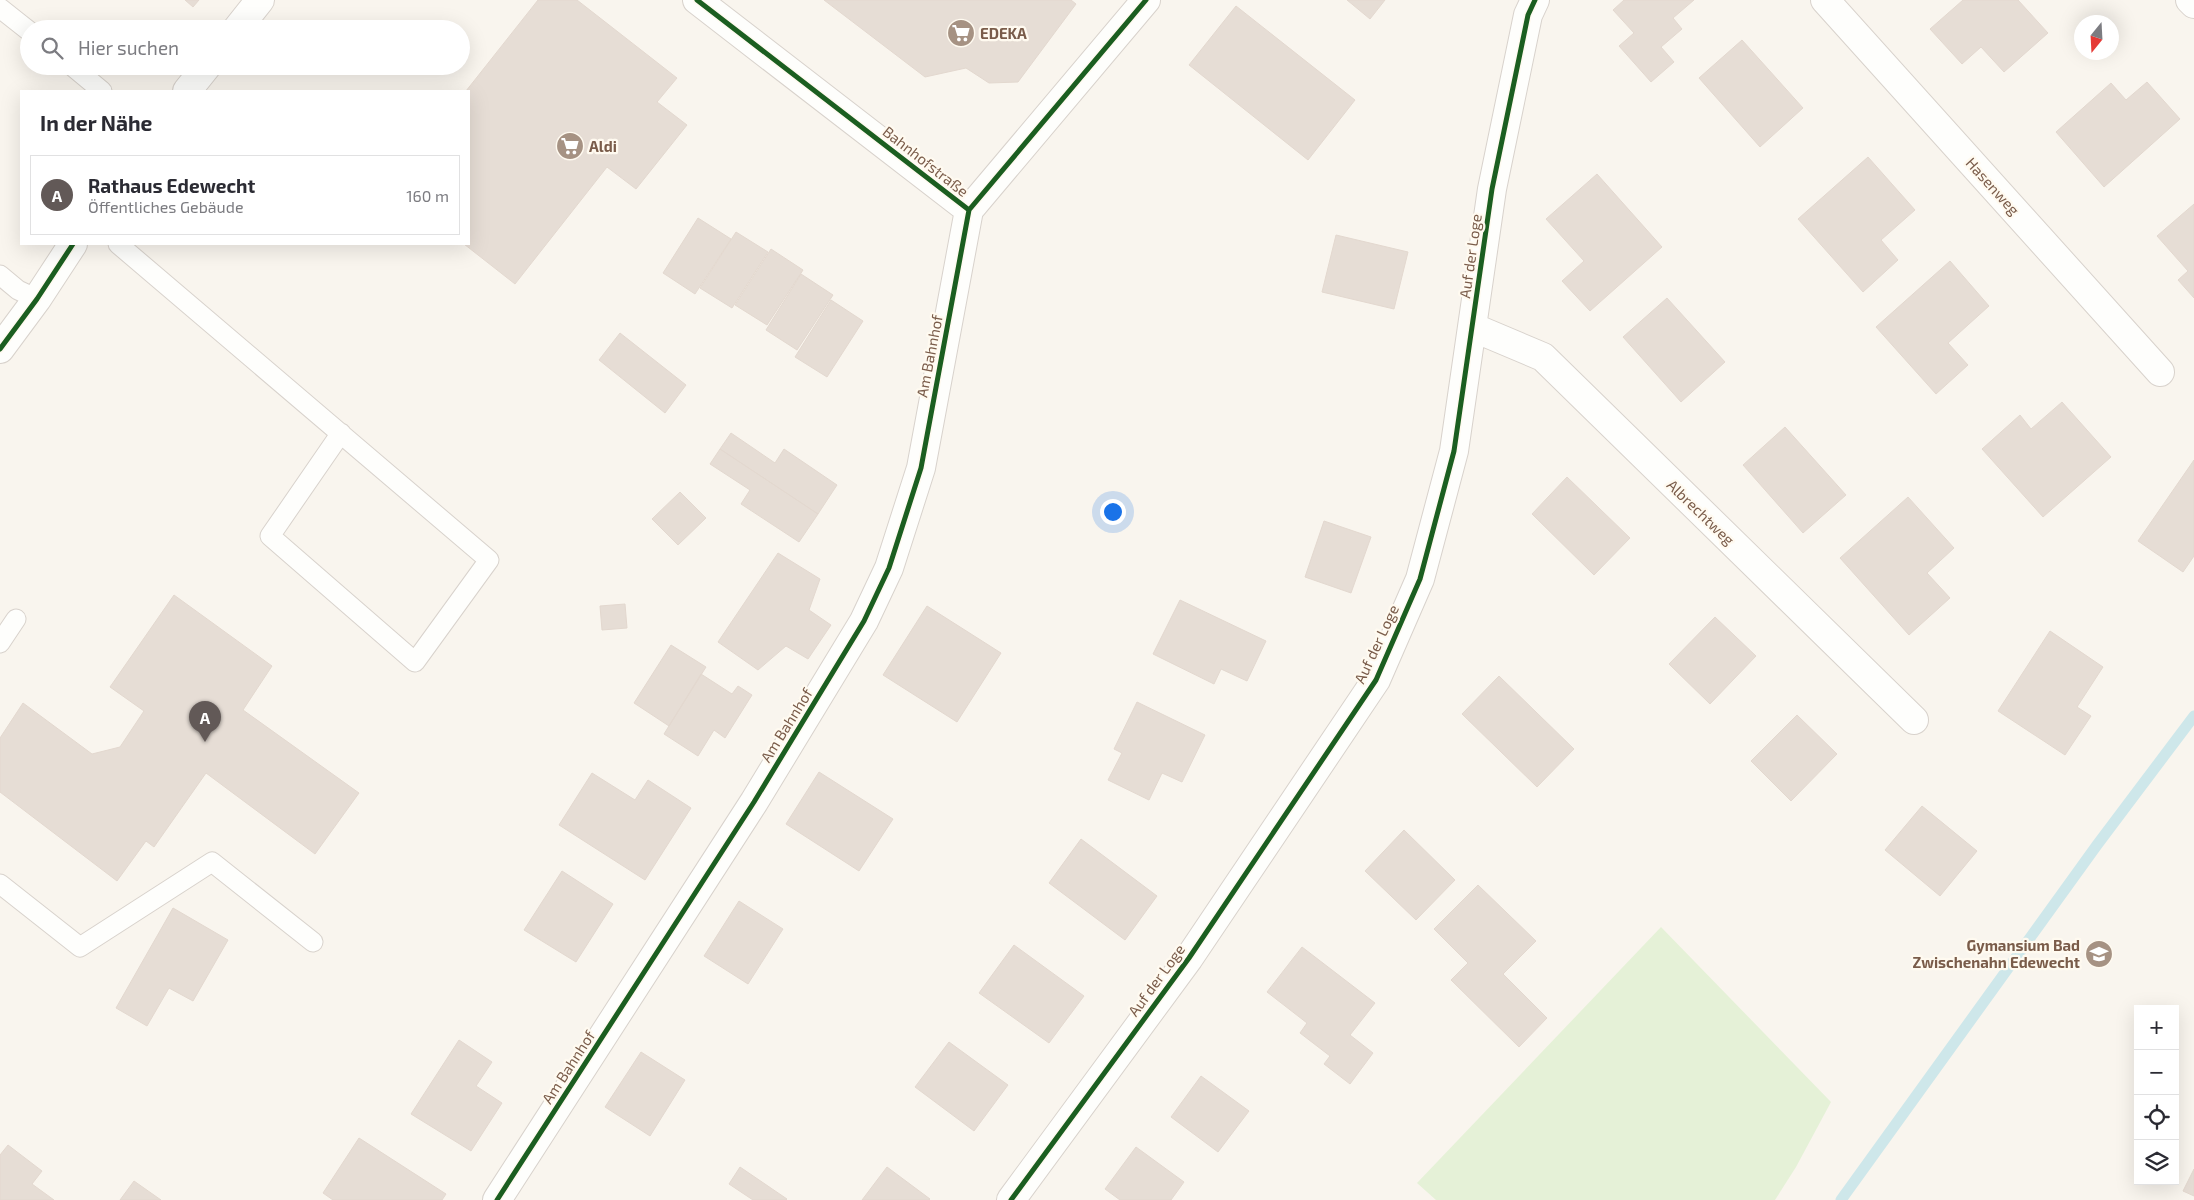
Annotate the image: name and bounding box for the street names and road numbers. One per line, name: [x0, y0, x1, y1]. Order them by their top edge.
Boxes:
street label: Bahnhofstraße: [880, 122, 972, 200]
street label: Hasenweg: [1962, 153, 2024, 219]
street label: Auf der Loge: [1455, 213, 1485, 299]
street label: Am Bahnhof: [912, 313, 946, 399]
street label: Albrechtweg: [1664, 475, 1739, 549]
street label: Auf der Loge: [1350, 602, 1402, 686]
street label: Am Bahnhof: [756, 684, 816, 765]
street label: Auf der Loge: [1124, 940, 1188, 1020]
street label: Am Bahnhof: [538, 1027, 599, 1107]

